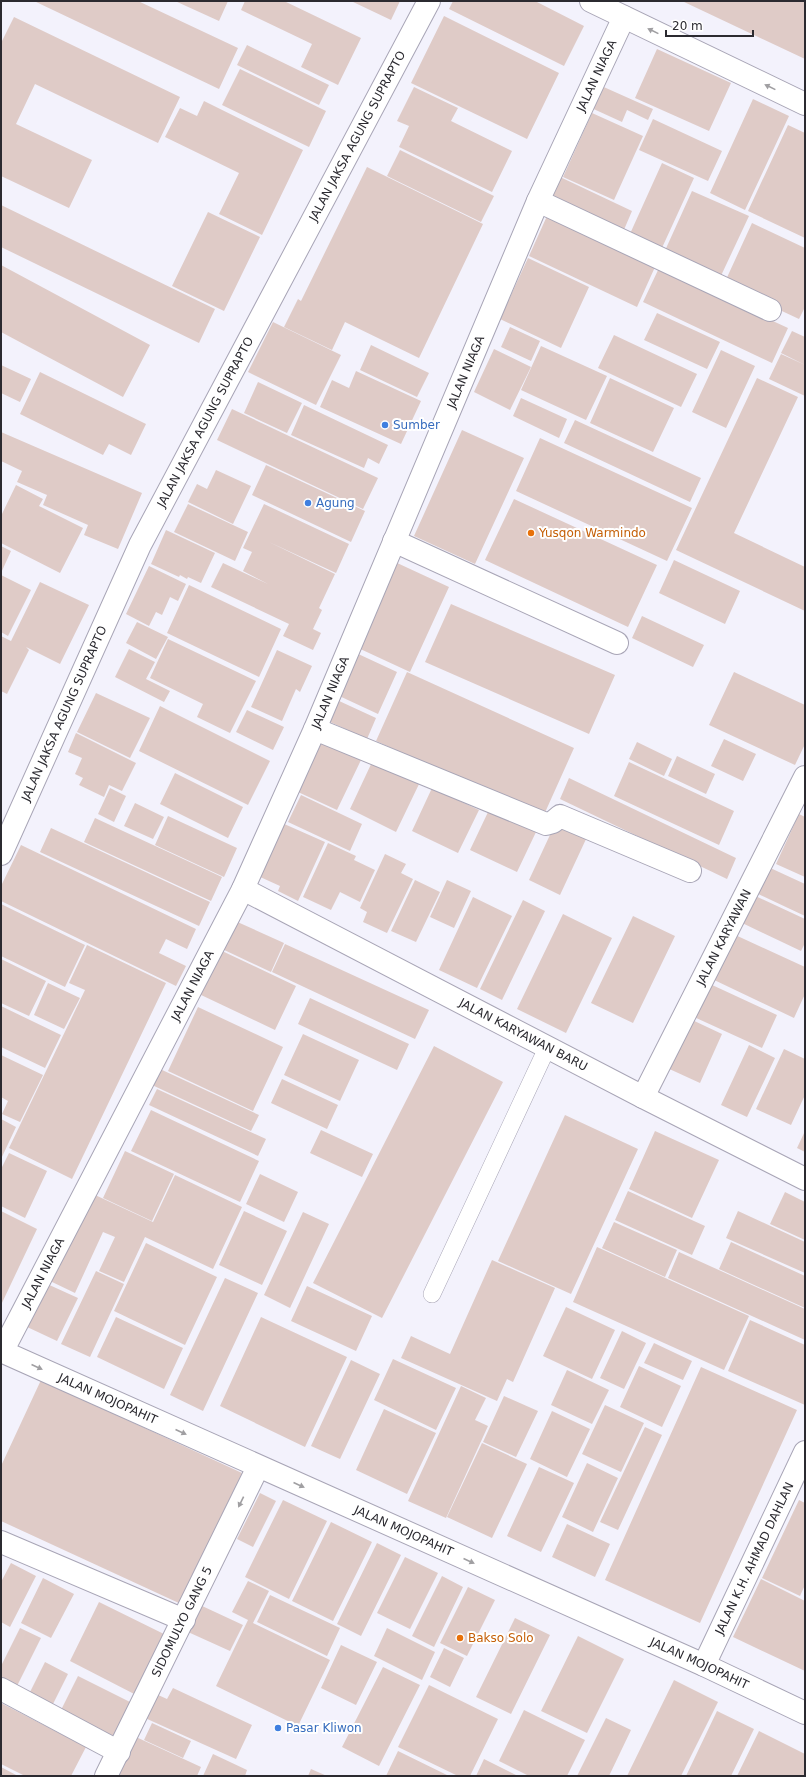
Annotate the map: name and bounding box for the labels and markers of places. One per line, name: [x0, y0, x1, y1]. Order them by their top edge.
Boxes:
place label: Sumber: [393, 418, 440, 432]
marker: Sumber: [380, 420, 390, 430]
place label: Agung: [316, 496, 355, 510]
marker: Agung: [303, 498, 313, 508]
place label: Yusqon Warmindo: [538, 526, 646, 540]
marker: Yusqon Warmindo: [526, 528, 536, 538]
place label: Bakso Solo: [468, 1631, 534, 1645]
marker: Bakso Solo: [455, 1633, 465, 1643]
place label: Pasar Kliwon: [286, 1721, 362, 1735]
marker: Pasar Kliwon: [273, 1723, 283, 1733]

